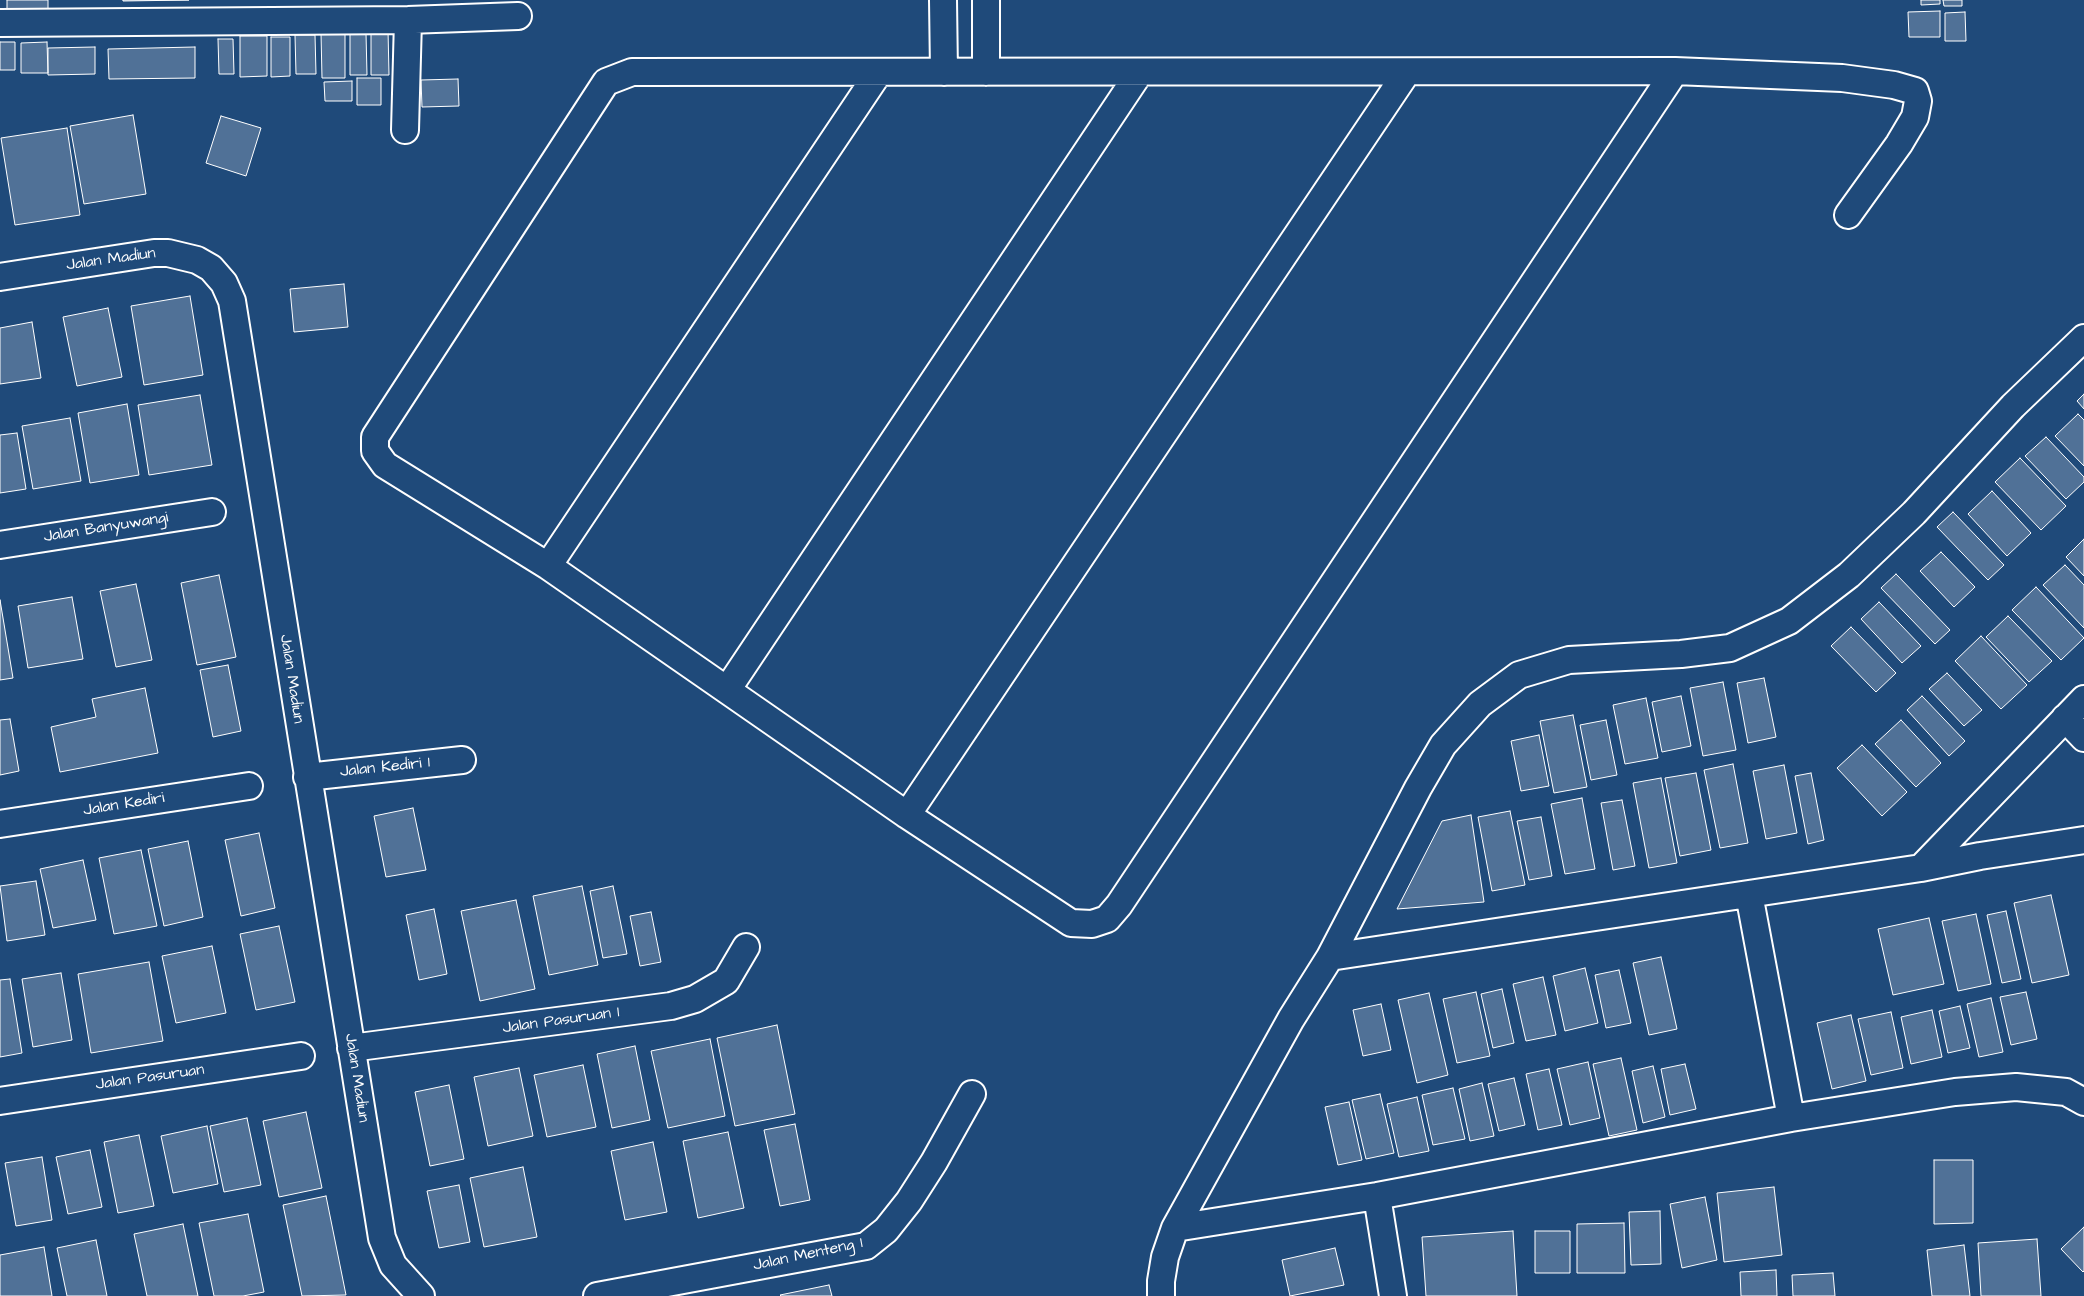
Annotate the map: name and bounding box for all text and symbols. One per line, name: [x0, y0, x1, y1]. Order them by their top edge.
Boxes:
street label: Jalan Madiun: [65, 244, 157, 276]
street label: Jalan Banyuwangi: [42, 509, 170, 547]
street label: Jalan Madiun: [274, 633, 308, 725]
street label: Jalan Kediri 1: [339, 754, 431, 782]
street label: Jalan Kediri: [82, 789, 166, 821]
street label: Jalan Pasuruan 1: [501, 1003, 621, 1039]
street label: Jalan Madiun: [339, 1032, 373, 1124]
street label: Jalan Pasuruan: [95, 1061, 205, 1095]
street label: Jalan Menteng 1: [752, 1234, 864, 1276]

